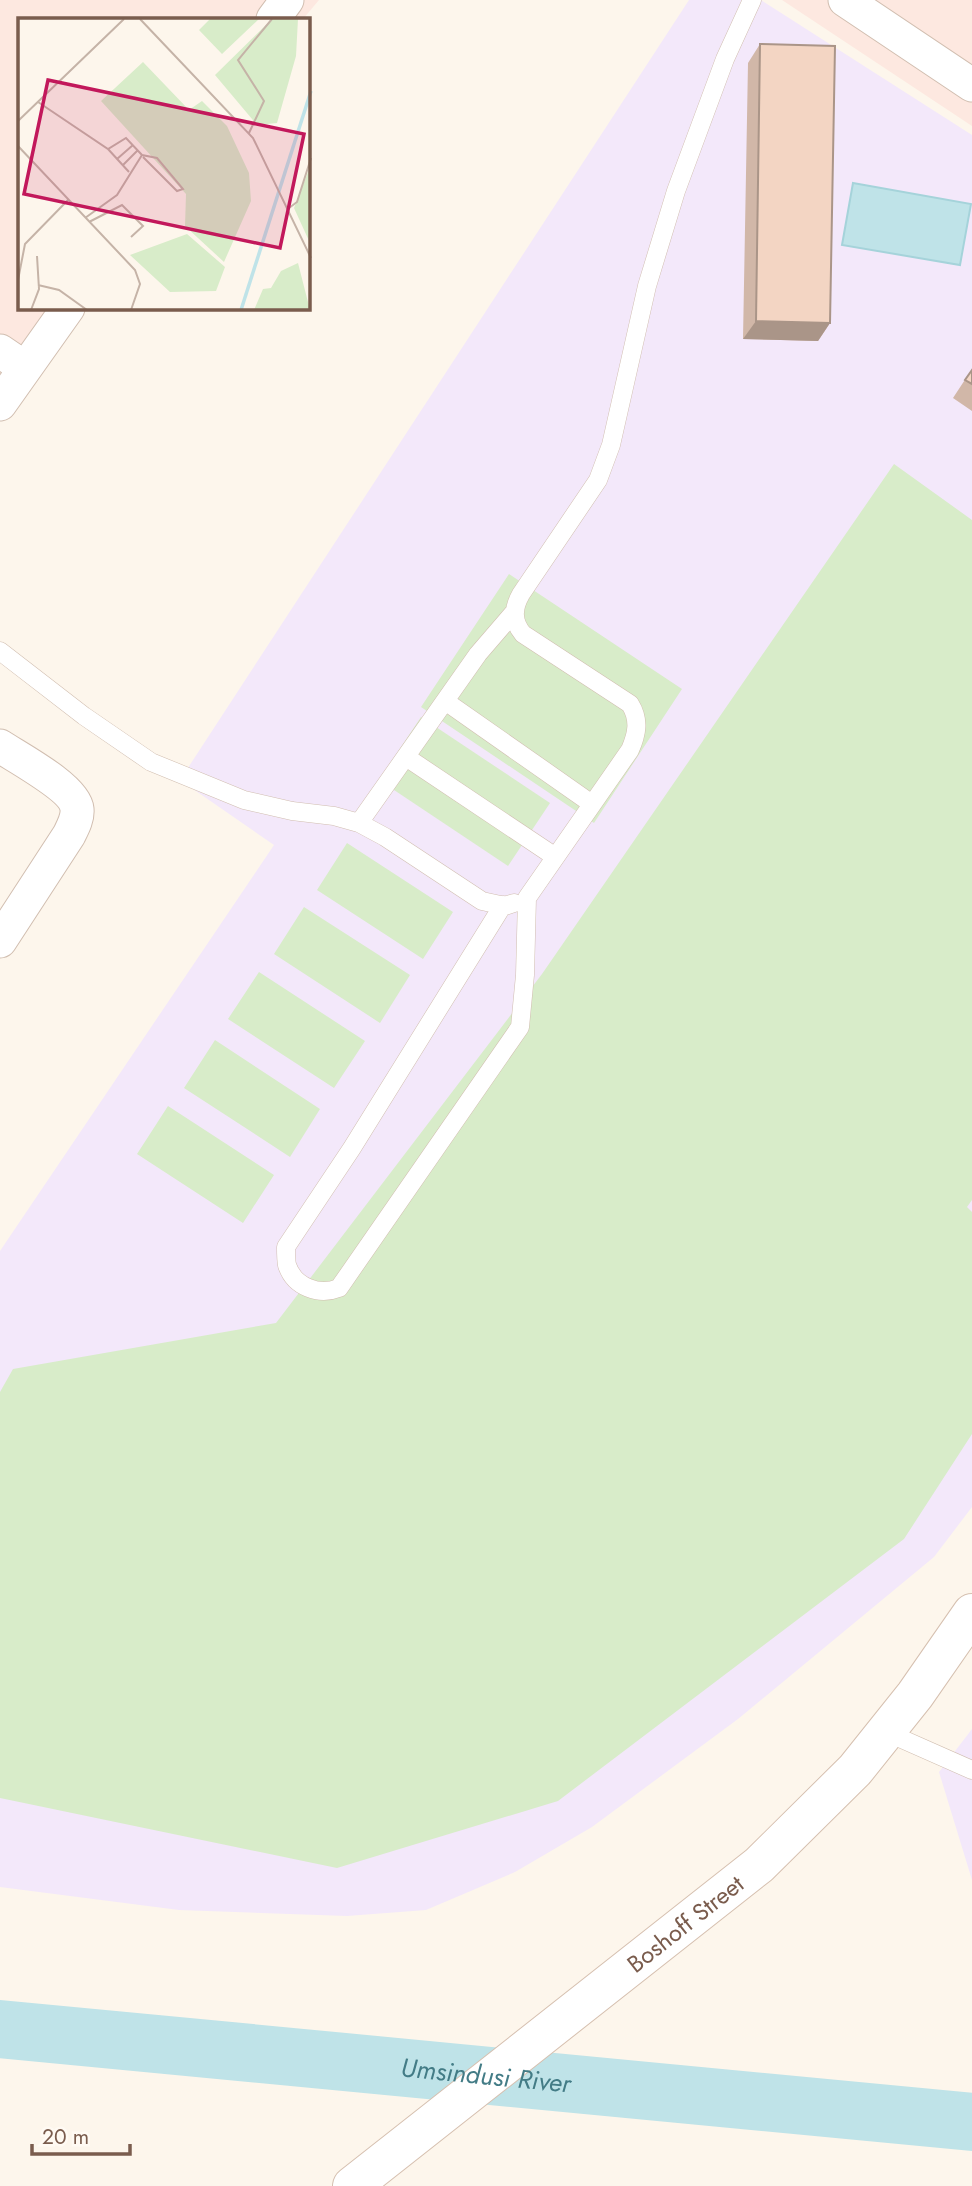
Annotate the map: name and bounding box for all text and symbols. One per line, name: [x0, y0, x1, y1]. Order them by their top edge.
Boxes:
inset map: [18, 18, 310, 310]
street label: Boshoff Street: [619, 1866, 751, 1981]
water label: Umsindusi River: [399, 2048, 574, 2103]
scale bar: [32, 2112, 130, 2156]
text: 20 m: [42, 2122, 89, 2152]

